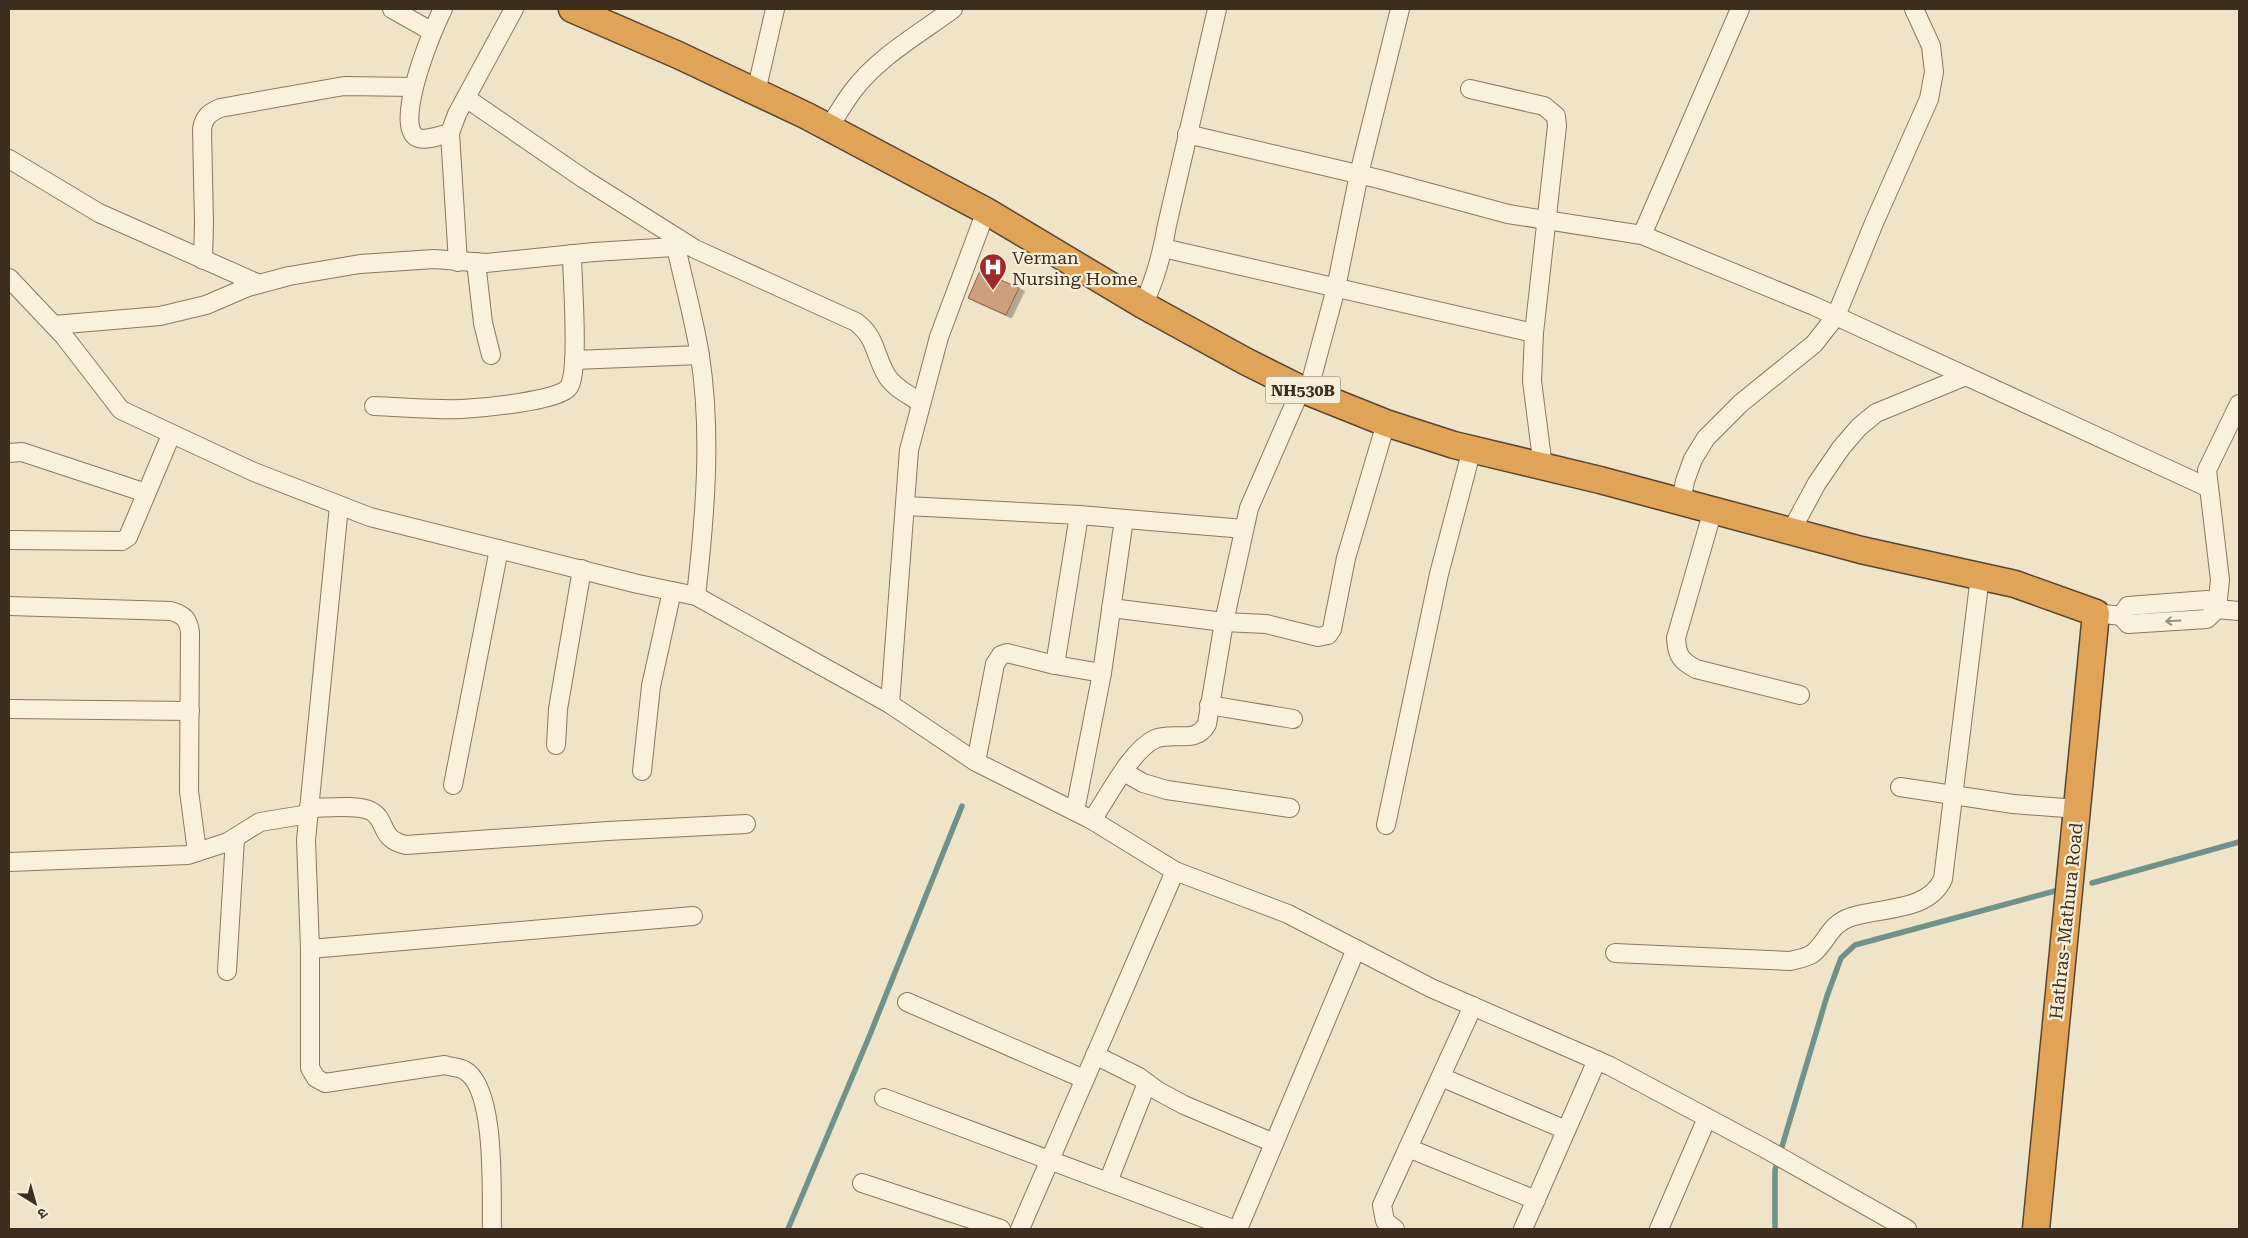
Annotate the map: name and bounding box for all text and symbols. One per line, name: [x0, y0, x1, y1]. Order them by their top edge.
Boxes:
place label: Verman Nursing Home: [1012, 247, 1138, 289]
hospital icon: Verman Nursing Home: [978, 252, 1008, 291]
road number: NH530B: [1266, 376, 1340, 404]
one-way arrow: [2165, 617, 2181, 626]
street label: Hathras-Mathura Road: [2045, 821, 2087, 1021]
north arrow: [10, 1178, 60, 1228]
text: उ: [34, 1205, 51, 1223]

